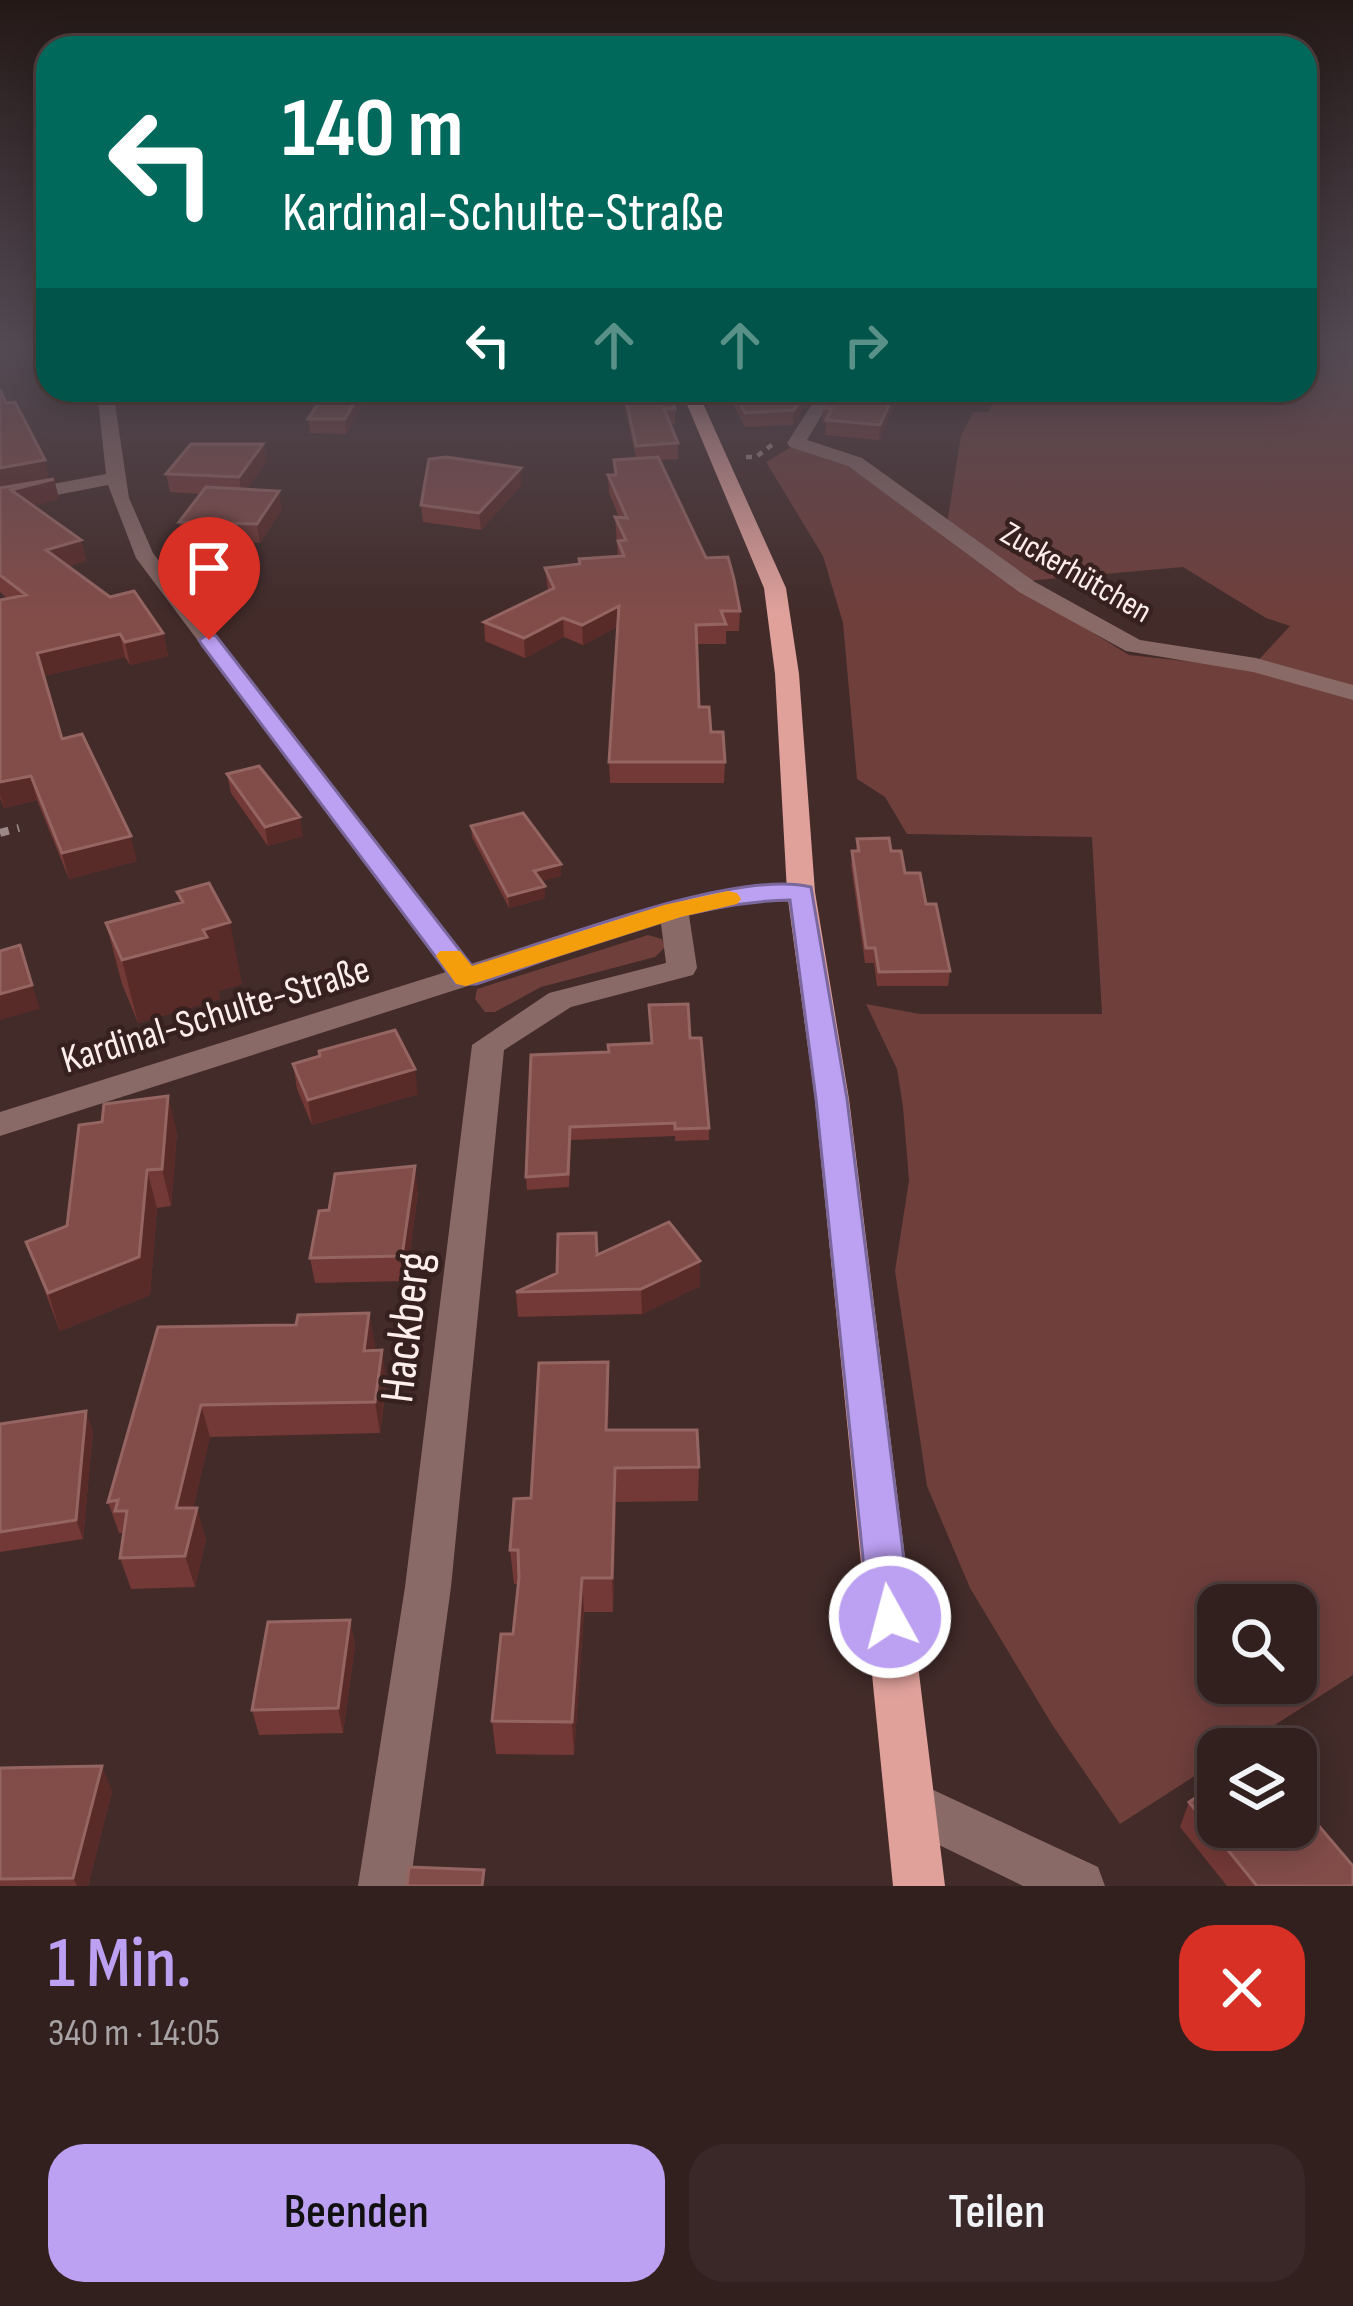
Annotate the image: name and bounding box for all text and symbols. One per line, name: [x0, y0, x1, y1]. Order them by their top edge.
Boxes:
text: 140 m: [282, 79, 463, 180]
icon: left: [84, 84, 240, 240]
text: Kardinal-Schulte-Straße: [282, 181, 725, 246]
icon: left: [455, 312, 521, 378]
icon: ahead: [581, 312, 647, 378]
icon: ahead: [707, 312, 773, 378]
icon: right: [833, 312, 899, 378]
street label: Zuckerhütchen: [993, 514, 1159, 632]
pin: [158, 517, 260, 640]
icon: arrive: [176, 535, 242, 601]
street label: Kardinal-Schulte-Straße: [56, 946, 375, 1085]
street label: Hackberg: [369, 1249, 444, 1406]
position arrow: [827, 1554, 953, 1680]
map controls: [1197, 1584, 1317, 1848]
button: search: [1197, 1584, 1317, 1704]
button: layers: [1197, 1728, 1317, 1848]
text: 1 Min.: [48, 1921, 192, 2008]
button: close: [1179, 1925, 1305, 2051]
text: 340 m · 14:05: [48, 2010, 220, 2057]
button: Beenden: [48, 2144, 665, 2282]
button: Teilen: [689, 2144, 1305, 2282]

